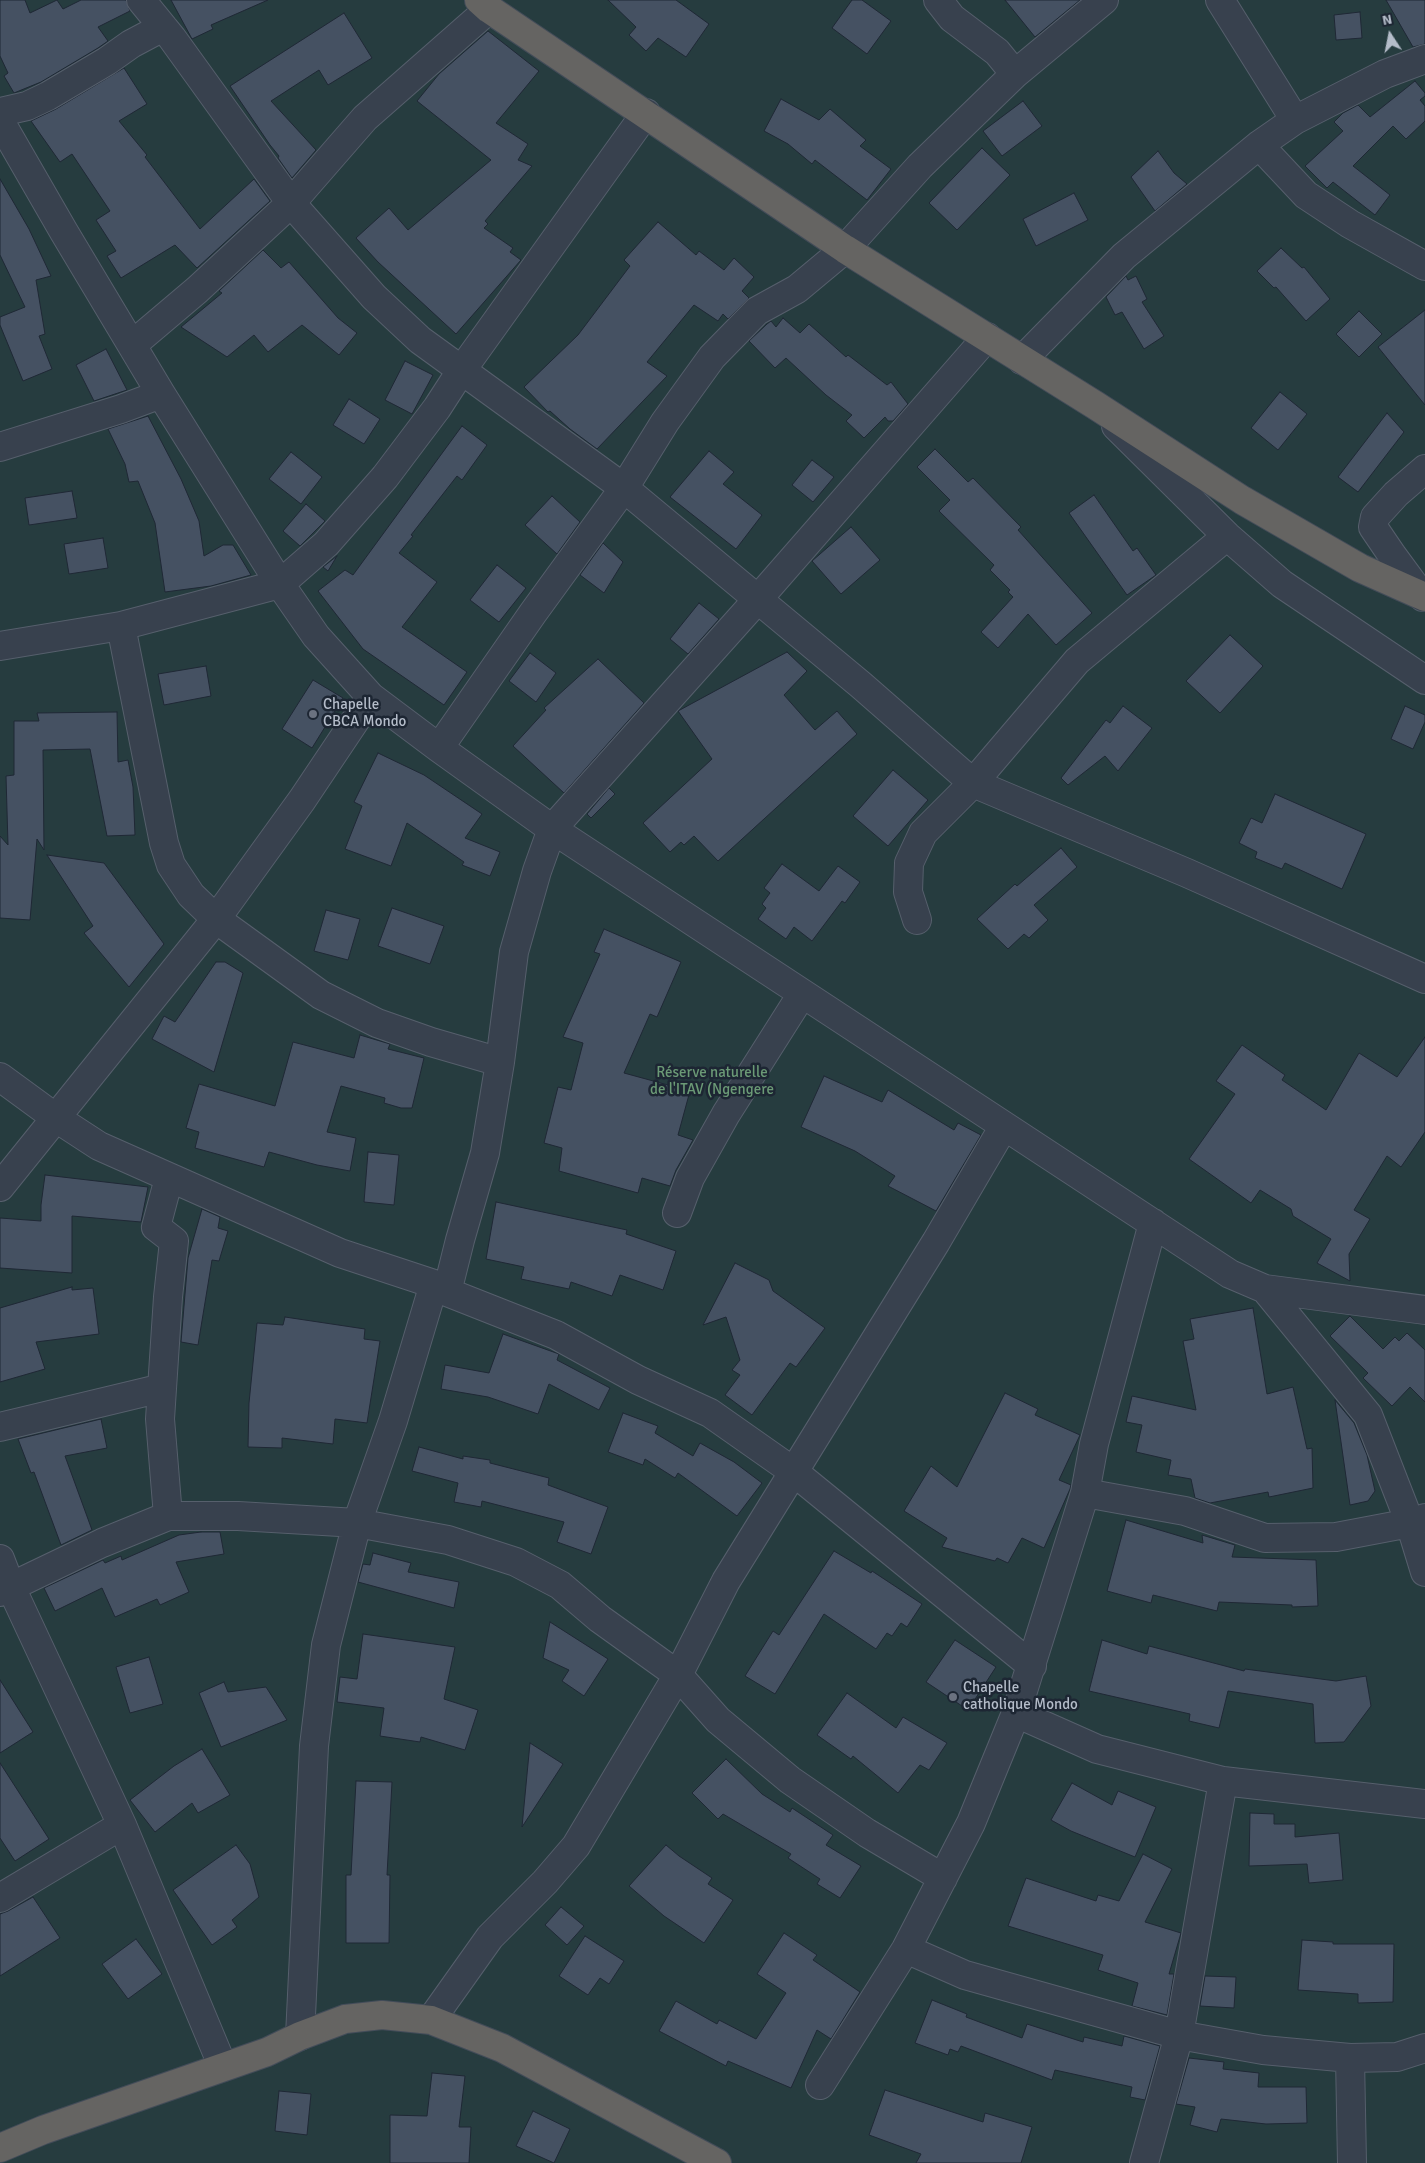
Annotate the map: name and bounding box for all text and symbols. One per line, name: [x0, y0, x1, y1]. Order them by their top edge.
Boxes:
north arrow: [1365, 10, 1415, 60]
text: N: [1381, 11, 1393, 29]
place label: Chapelle CBCA Mondo: [323, 696, 406, 731]
marker: Chapelle CBCA Mondo: [307, 708, 319, 720]
park label: Réserve naturelle de l'ITAV (Ngengere: [650, 1064, 774, 1099]
place label: Chapelle catholique Mondo: [963, 1679, 1078, 1714]
marker: Chapelle catholique Mondo: [947, 1691, 959, 1703]

